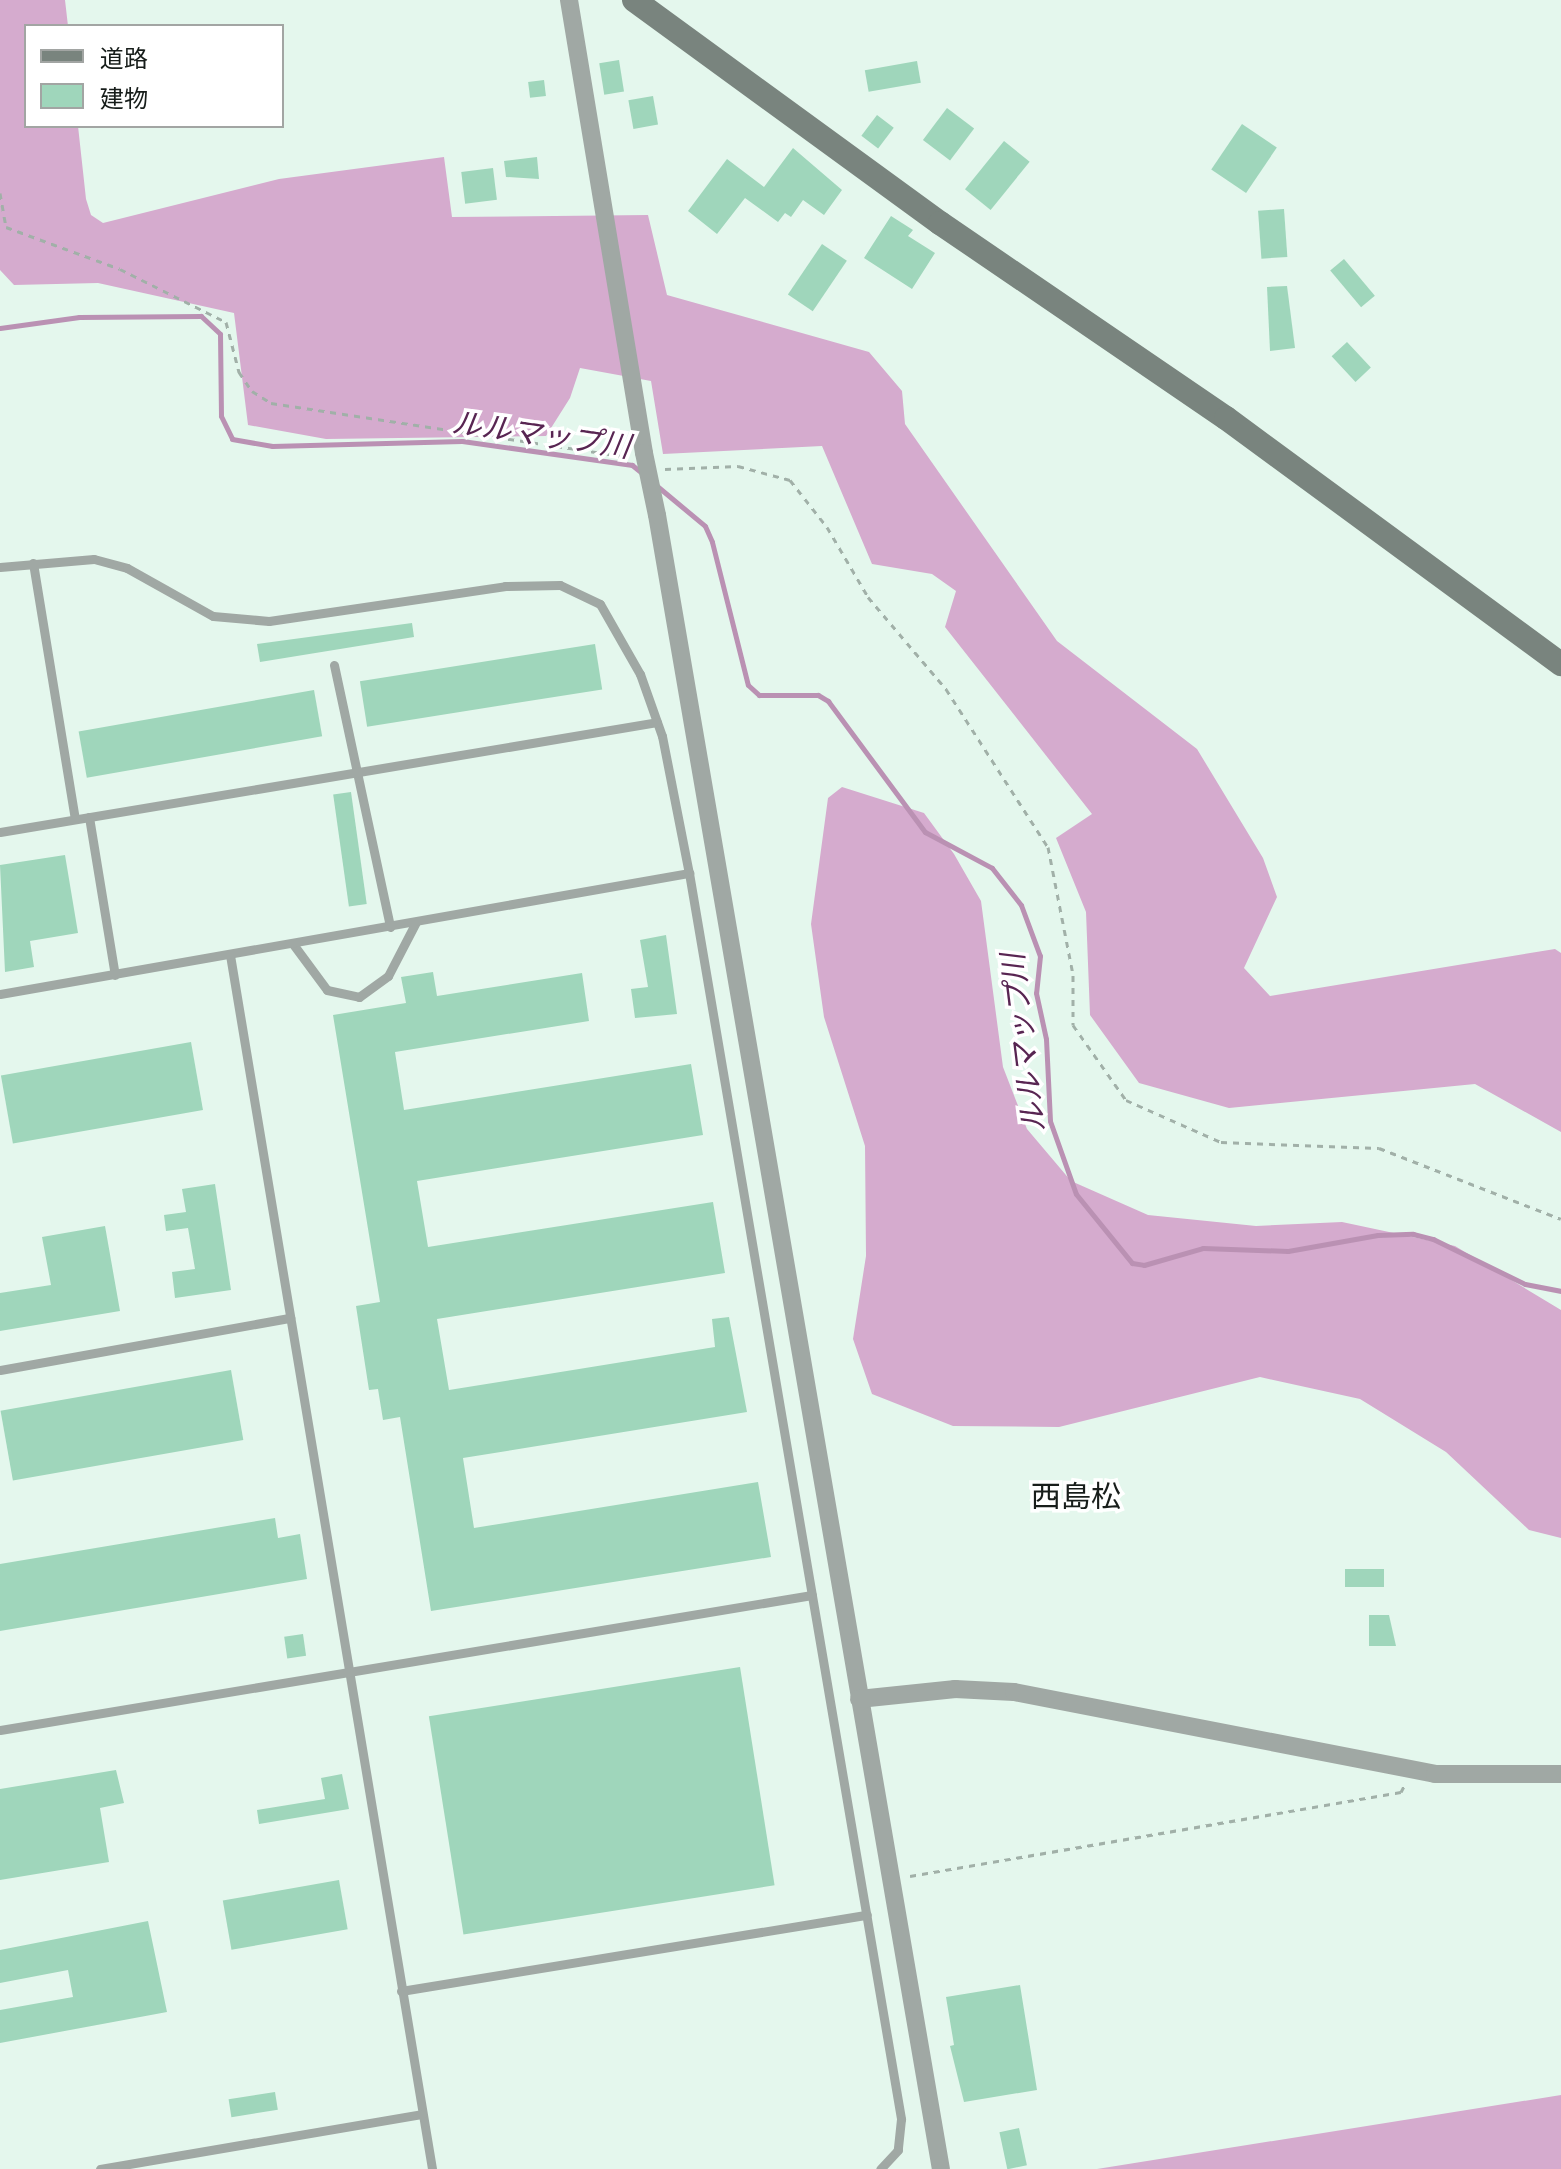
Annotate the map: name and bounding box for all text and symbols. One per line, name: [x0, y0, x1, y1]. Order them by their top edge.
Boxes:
legend: [24, 24, 284, 128]
text: 道路: [100, 45, 148, 73]
text: 建物: [100, 85, 148, 113]
water label: ルルマップ川: [449, 405, 633, 465]
water label: ルルマップ川: [995, 951, 1053, 1135]
district label: 西島松: [1031, 1479, 1121, 1515]

